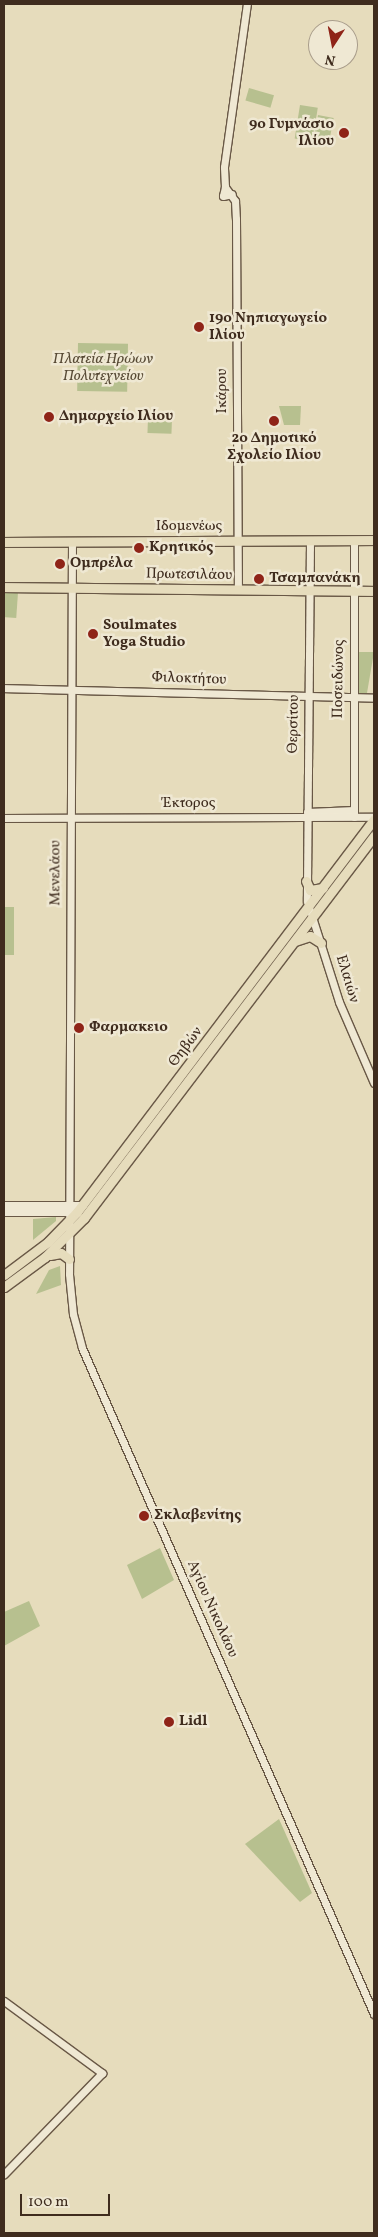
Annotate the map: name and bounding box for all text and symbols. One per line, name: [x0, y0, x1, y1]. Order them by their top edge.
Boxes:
north arrow: [308, 20, 358, 70]
text: N: [323, 49, 337, 70]
place label: 9ο Γυμνάσιο Ιλίου: [249, 115, 334, 150]
marker: 9ο Γυμνάσιο Ιλίου: [338, 127, 350, 139]
place label: 19ο Νηπιαγωγείο Ιλίου: [209, 309, 327, 344]
marker: 19ο Νηπιαγωγείο Ιλίου: [193, 321, 205, 333]
park label: Πλατεία Ηρώων Πολυτεχνείου: [53, 350, 153, 385]
street label: Ικάρου: [214, 368, 232, 414]
place label: Δημαρχείο Ιλίου: [59, 408, 173, 426]
marker: Δημαρχείο Ιλίου: [43, 411, 55, 423]
marker: 2ο Δημοτικό Σχολείο Ιλίου: [268, 415, 280, 427]
place label: 2ο Δημοτικό Σχολείο Ιλίου: [227, 429, 321, 464]
street label: Ιδομενέως: [156, 518, 222, 536]
place label: Κρητικός: [149, 539, 213, 557]
marker: Κρητικός: [133, 542, 145, 554]
place label: Ομπρέλα: [70, 555, 133, 573]
marker: Ομπρέλα: [54, 558, 66, 570]
street label: Πρωτεσιλάου: [146, 565, 232, 585]
place label: Τσαμπανάκη: [269, 570, 361, 588]
marker: Τσαμπανάκη: [253, 573, 265, 585]
place label: Soulmates Yoga Studio: [103, 616, 185, 651]
marker: Soulmates Yoga Studio: [87, 628, 99, 640]
street label: Ποσειδώνος: [329, 639, 349, 719]
street label: Φιλοκτήτου: [151, 669, 227, 689]
street label: Θερσίτου: [284, 694, 304, 754]
street label: Έκτορος: [163, 795, 215, 813]
street label: Μενελάου: [47, 840, 65, 906]
street label: Ελαιών: [331, 953, 363, 1005]
place label: Φαρμακειο: [89, 1019, 168, 1037]
marker: Φαρμακειο: [73, 1022, 85, 1034]
street label: Θηβών: [165, 1023, 207, 1071]
place label: Σκλαβενίτης: [154, 1507, 241, 1525]
marker: Σκλαβενίτης: [138, 1510, 150, 1522]
street label: Αγίου Νικολάου: [183, 1558, 241, 1660]
place label: Lidl: [179, 1713, 207, 1731]
marker: Lidl: [163, 1716, 175, 1728]
scale bar: [22, 2184, 112, 2216]
text: 100 m: [28, 2192, 68, 2213]

